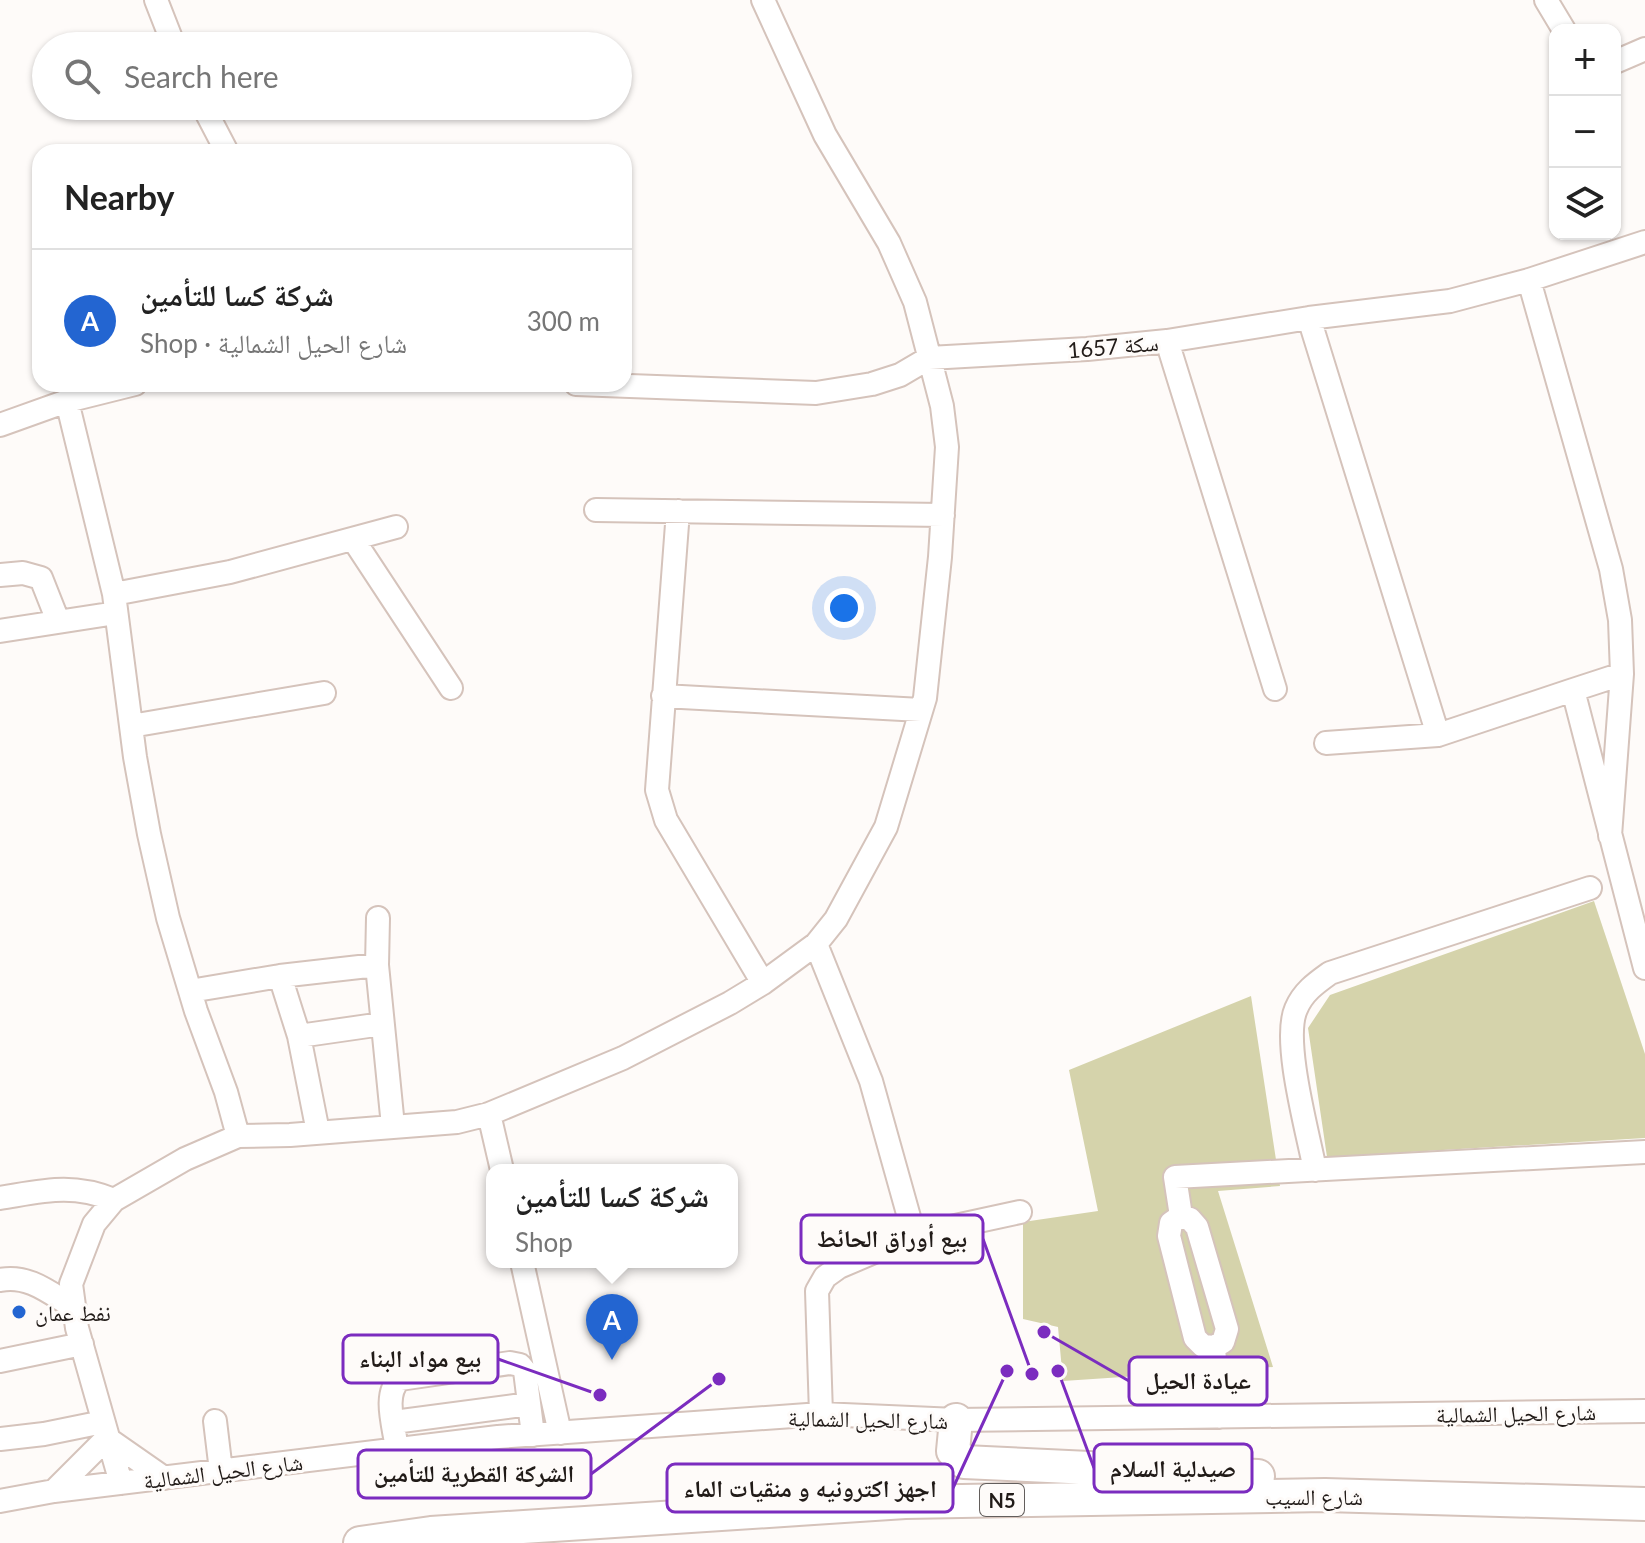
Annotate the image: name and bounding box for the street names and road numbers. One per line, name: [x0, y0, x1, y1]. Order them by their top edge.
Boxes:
street label: سكة 1657: [1066, 329, 1160, 363]
street label: شارع الحيل الشمالية: [1436, 1398, 1596, 1429]
street label: شارع الحيل الشمالية: [788, 1404, 948, 1435]
street label: شارع الحيل الشمالية: [142, 1448, 304, 1495]
street label: شارع السيب: [1265, 1483, 1363, 1511]
road number: N5: [980, 1484, 1024, 1516]

